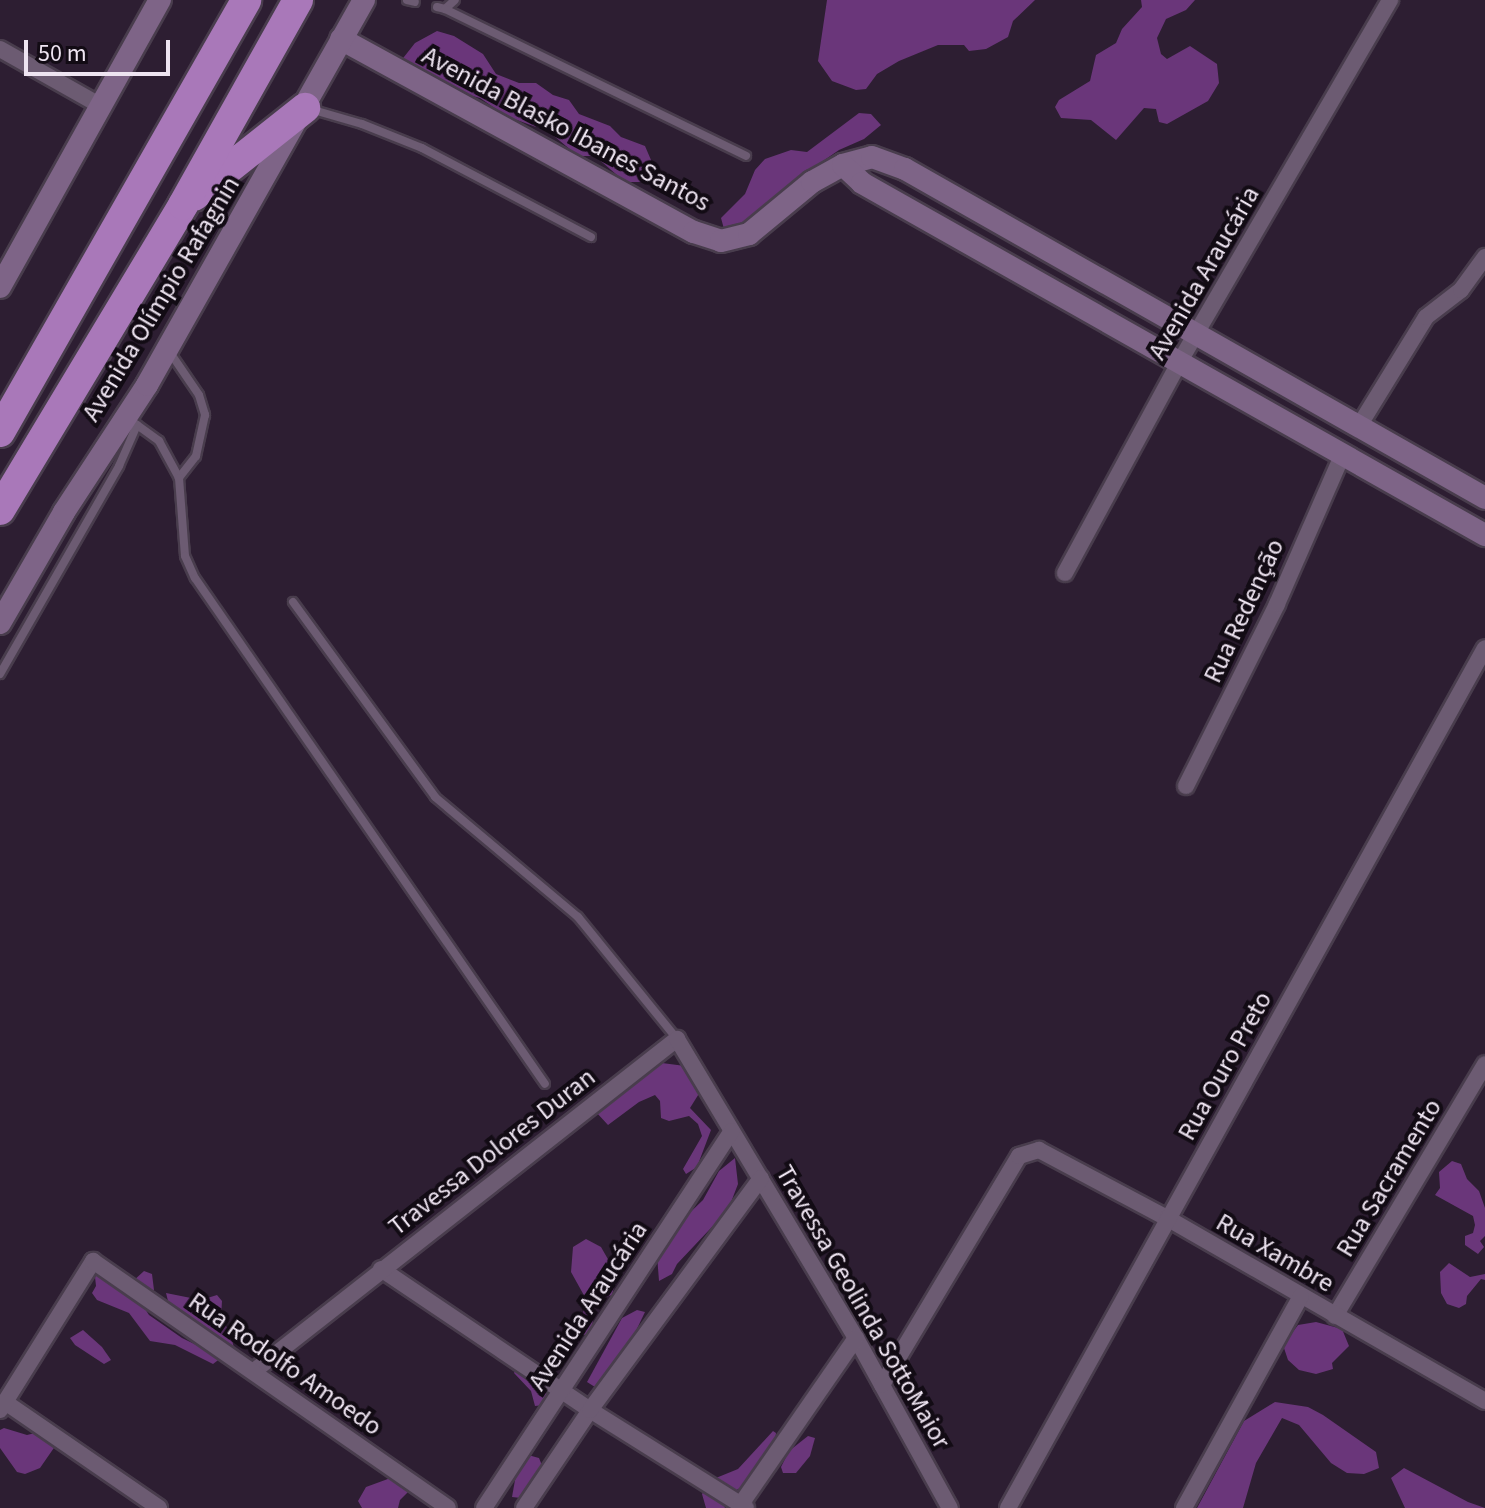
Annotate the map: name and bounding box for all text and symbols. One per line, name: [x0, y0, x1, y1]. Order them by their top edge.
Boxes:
scale bar: [28, 24, 174, 74]
text: 50 m: [38, 36, 87, 71]
street label: Avenida Blasko Ibanes Santos: [417, 40, 715, 218]
street label: Avenida Olímpio Rafagnin: [75, 171, 247, 427]
street label: Avenida Araucária: [1142, 181, 1266, 365]
street label: Rua Redenção: [1197, 534, 1291, 688]
street label: Rua Ouro Preto: [1171, 986, 1279, 1146]
street label: Travessa Dolores Duran: [382, 1062, 602, 1242]
street label: Rua Sacramento: [1330, 1093, 1448, 1263]
street label: Travessa Geolinda SottoMaior: [769, 1160, 957, 1454]
street label: Rua Xambre: [1210, 1207, 1340, 1299]
street label: Avenida Araucária: [522, 1216, 654, 1396]
street label: Rua Rodolfo Amoedo: [182, 1286, 388, 1442]

